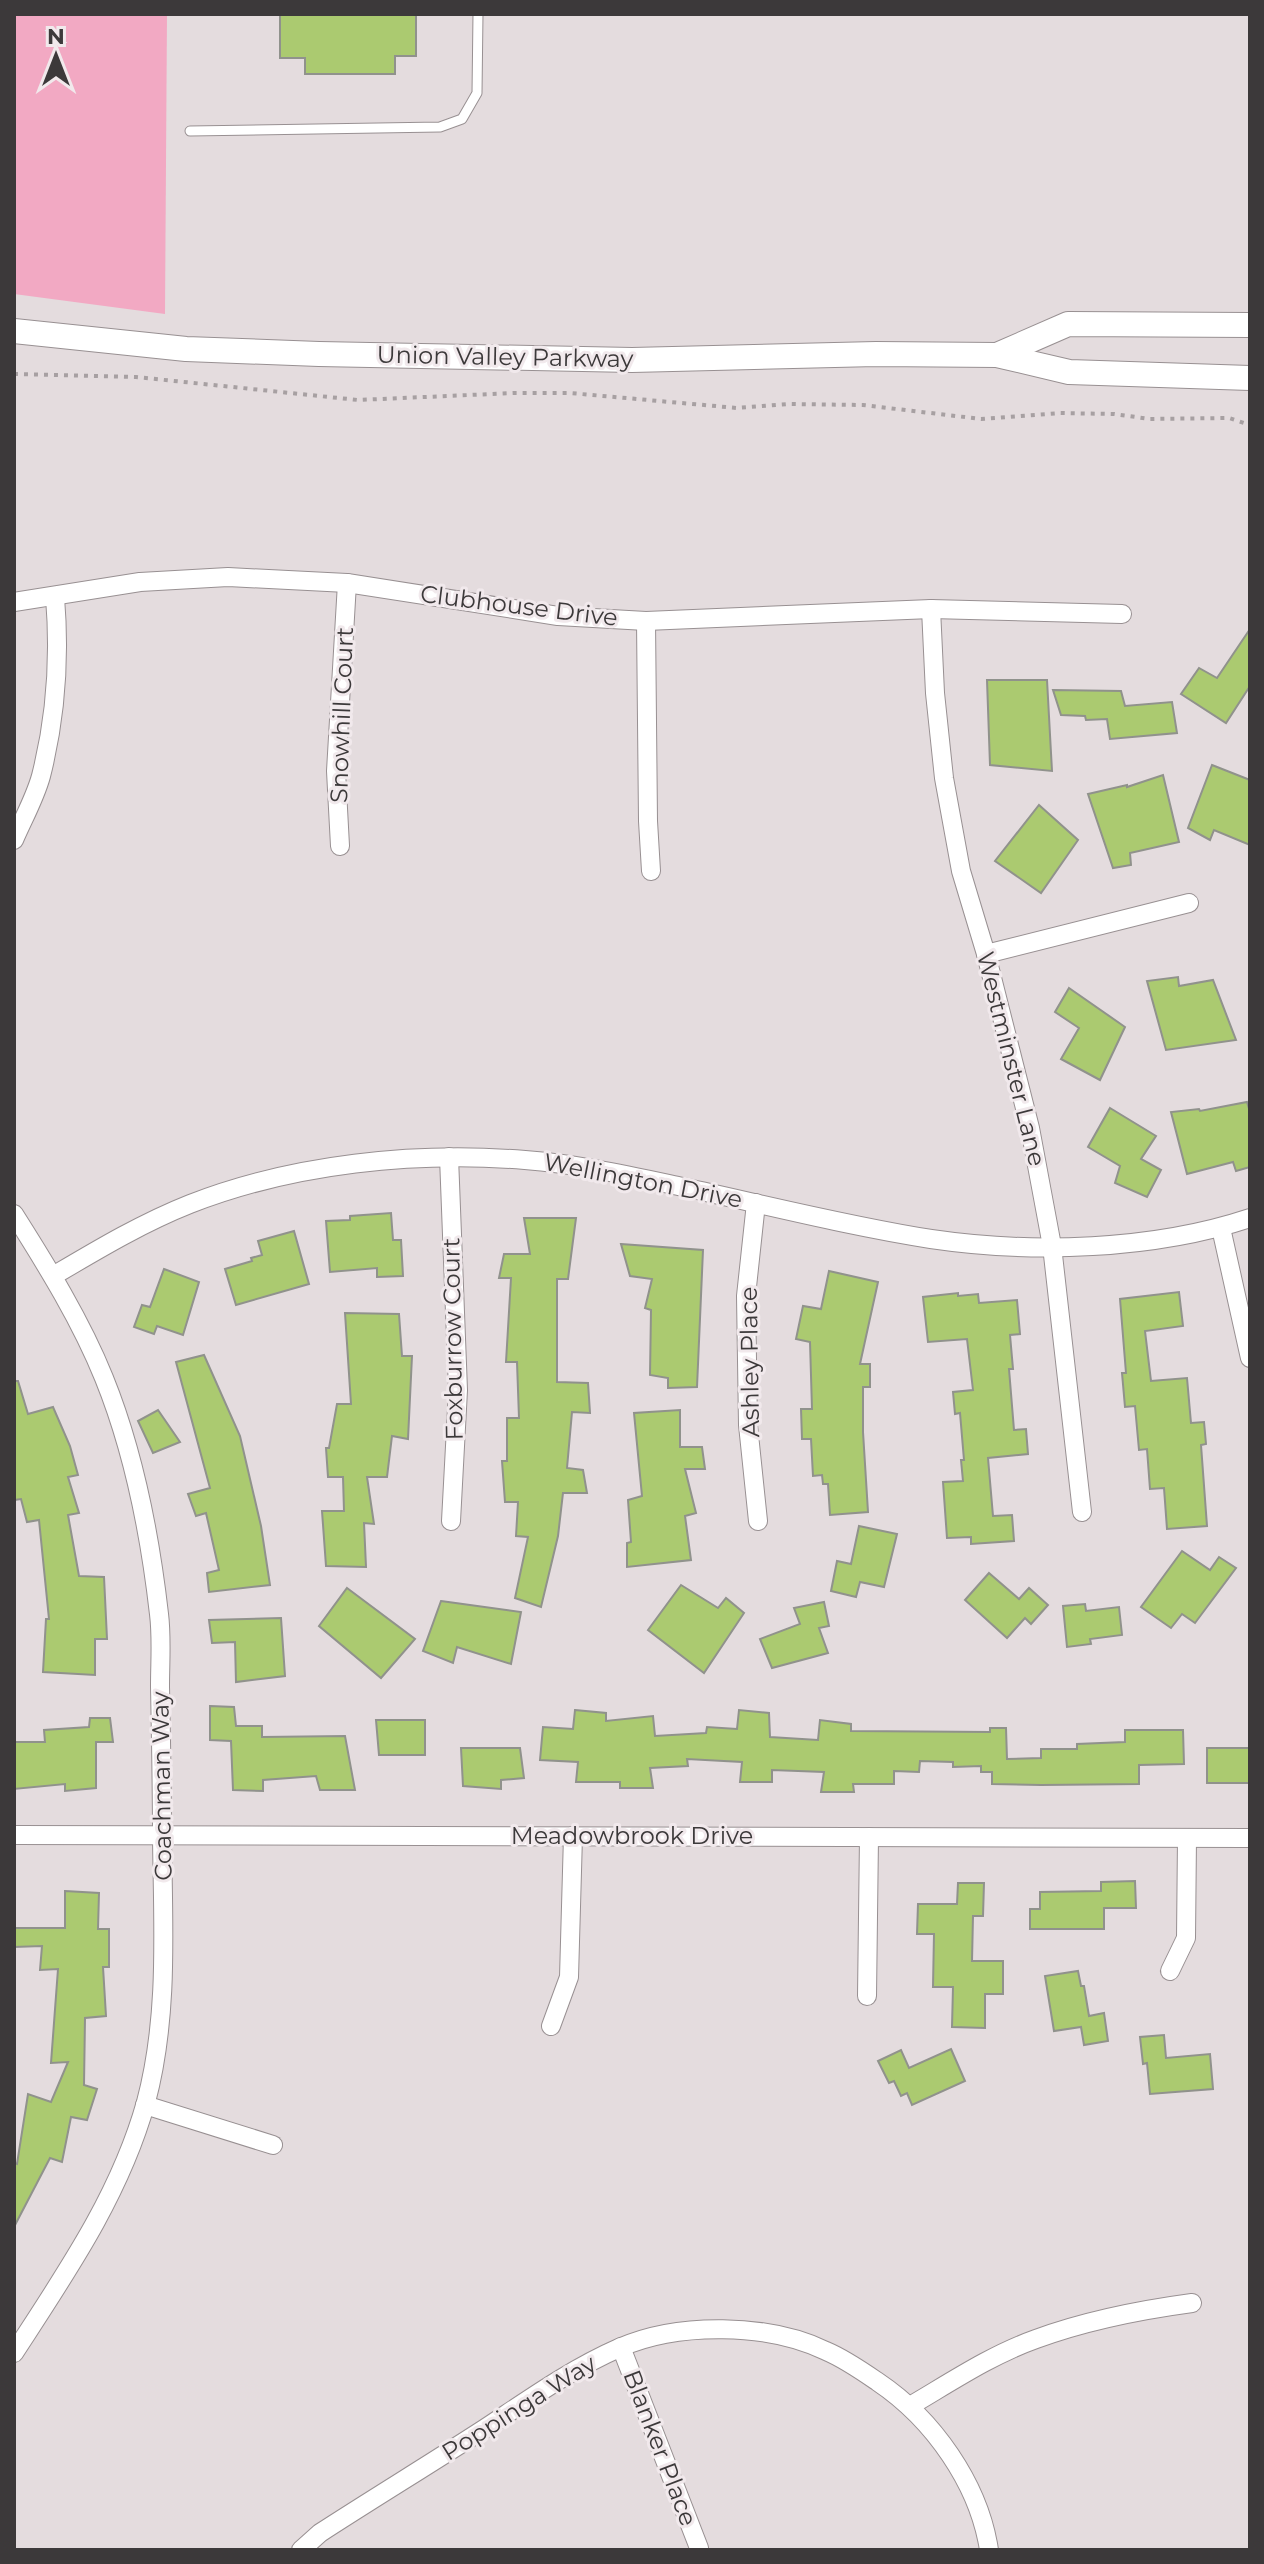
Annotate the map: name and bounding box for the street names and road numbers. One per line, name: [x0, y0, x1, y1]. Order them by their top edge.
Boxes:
street label: Union Valley Parkway: [376, 340, 634, 373]
street label: Clubhouse Drive: [419, 579, 619, 632]
street label: Snowhill Court: [324, 626, 359, 803]
street label: Westminster Lane: [971, 949, 1052, 1169]
street label: Wellington Drive: [541, 1147, 745, 1214]
street label: Foxburrow Court: [436, 1237, 469, 1441]
street label: Ashley Place: [734, 1286, 765, 1438]
street label: Coachman Way: [145, 1691, 178, 1881]
street label: Meadowbrook Drive: [511, 1821, 753, 1850]
street label: Poppinga Way: [436, 2349, 601, 2467]
street label: Blanker Place: [617, 2366, 704, 2530]

